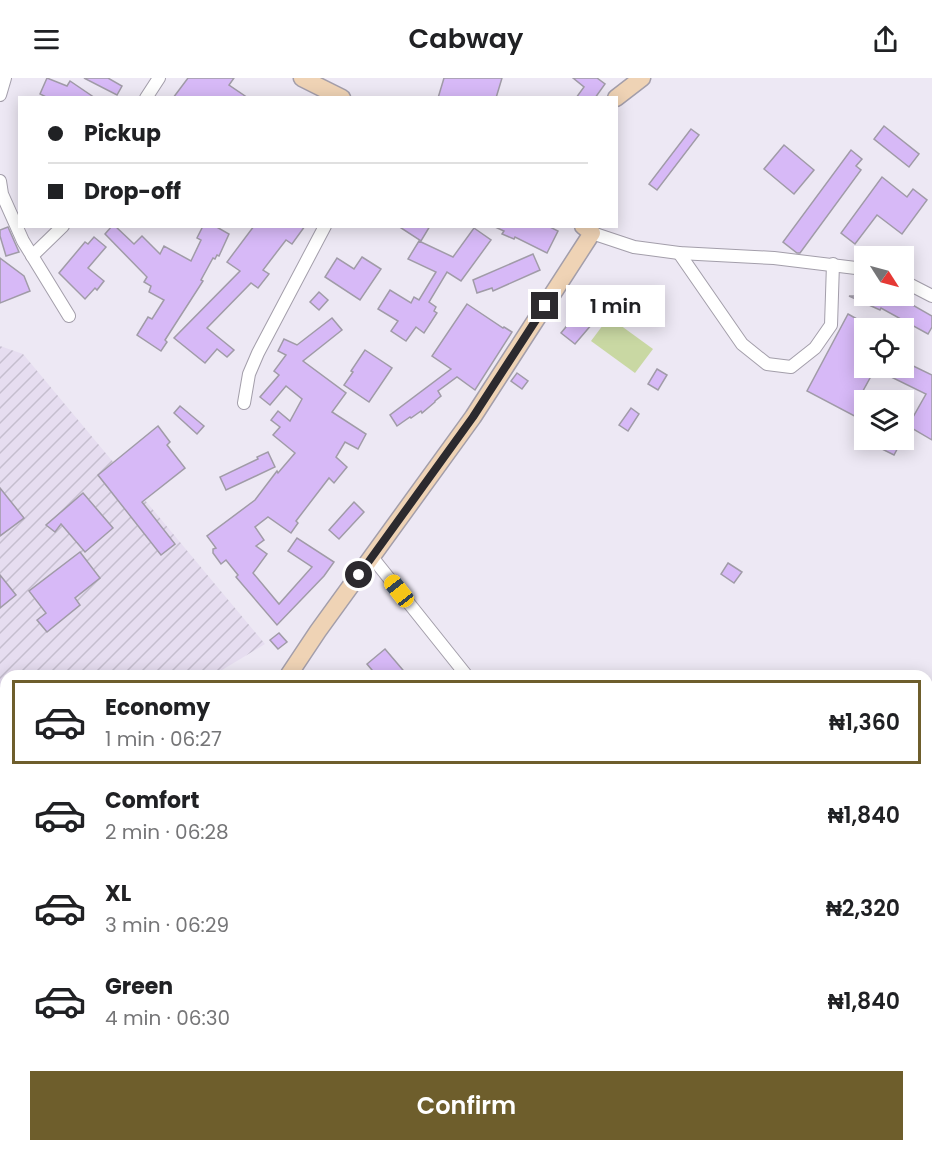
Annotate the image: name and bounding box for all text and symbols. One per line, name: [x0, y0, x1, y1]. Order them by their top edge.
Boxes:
text: Cabway: [409, 20, 523, 57]
icon: menu: [30, 23, 63, 56]
icon: share: [869, 23, 902, 56]
text: Pickup: [84, 118, 161, 149]
text: Drop-off: [84, 176, 181, 207]
north arrow: [854, 246, 914, 306]
map controls: [854, 246, 914, 450]
callout: 1 min: [566, 285, 665, 327]
route end: [531, 292, 558, 319]
text: 1 min: [590, 292, 641, 320]
button: locate: [854, 318, 914, 378]
button: layers: [854, 390, 914, 450]
route start: [345, 561, 372, 588]
car: [381, 571, 417, 611]
text: Economy: [105, 692, 210, 723]
icon: car: [33, 695, 87, 749]
text: ₦1,360: [829, 707, 900, 738]
text: 1 min · 06:27: [105, 725, 222, 753]
text: Comfort: [105, 785, 199, 816]
icon: car: [33, 788, 87, 842]
text: ₦1,840: [828, 800, 900, 831]
text: 2 min · 06:28: [105, 818, 229, 846]
text: XL: [105, 878, 131, 909]
icon: car: [33, 881, 87, 935]
text: ₦2,320: [826, 893, 900, 924]
text: 3 min · 06:29: [105, 911, 229, 939]
text: Green: [105, 971, 173, 1002]
icon: car: [33, 974, 87, 1028]
text: ₦1,840: [828, 986, 900, 1017]
text: 4 min · 06:30: [105, 1004, 230, 1032]
button: Confirm: [30, 1071, 903, 1140]

